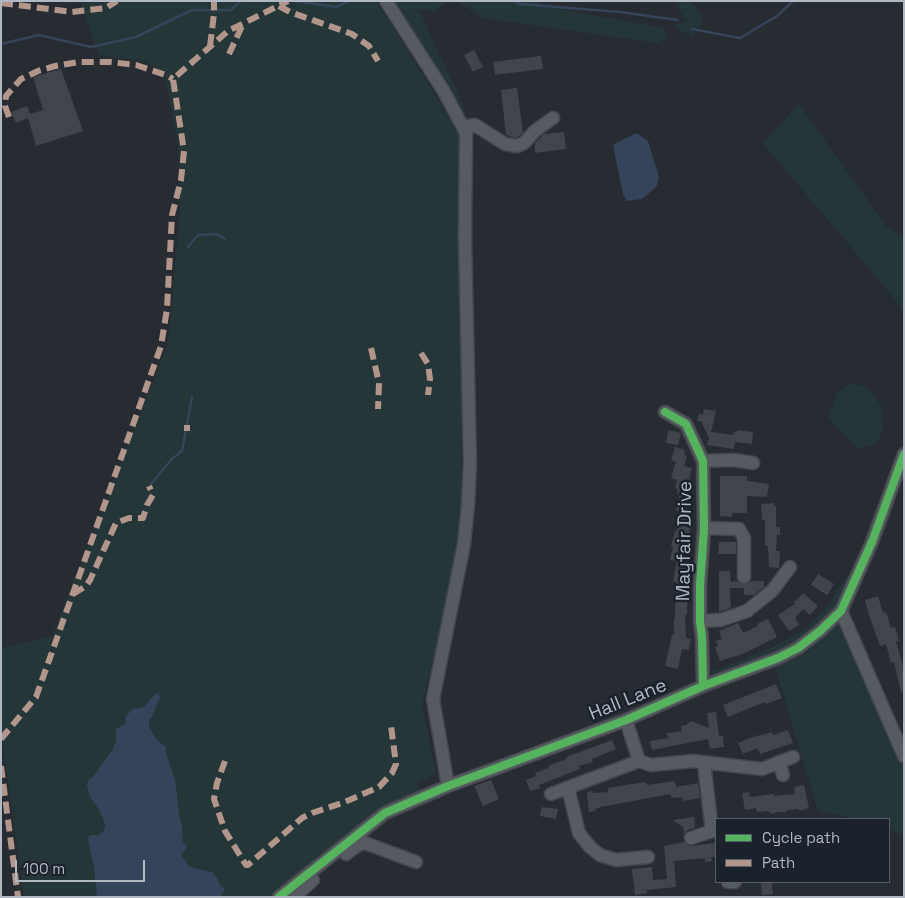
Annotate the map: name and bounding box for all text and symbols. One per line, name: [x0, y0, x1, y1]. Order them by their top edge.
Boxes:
street label: Mayfair Drive: [673, 481, 697, 601]
street label: Hall Lane: [586, 674, 670, 726]
legend: [715, 818, 890, 883]
text: Cycle path: [762, 828, 840, 847]
scale bar: [18, 850, 148, 882]
text: Path: [762, 853, 795, 872]
text: 100 m: [23, 859, 65, 878]

